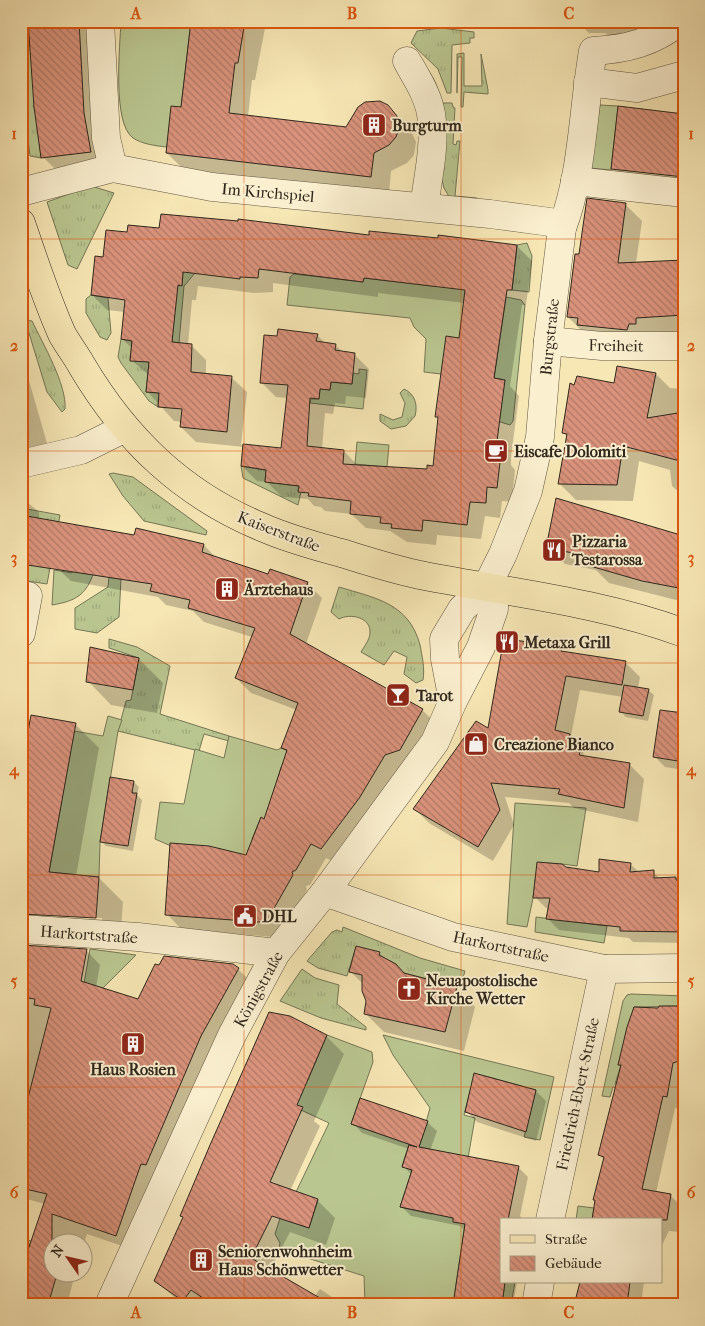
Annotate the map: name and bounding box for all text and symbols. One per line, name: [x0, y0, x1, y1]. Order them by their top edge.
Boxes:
text: A: [130, 4, 142, 23]
text: B: [347, 4, 357, 23]
text: C: [564, 4, 575, 23]
building icon: Burgturm: [361, 112, 387, 138]
place label: Burgturm: [392, 116, 463, 136]
text: 1: [11, 124, 17, 143]
text: 1: [688, 124, 694, 143]
street label: Im Kirchspiel: [221, 179, 316, 206]
street label: Burgstraße: [536, 298, 563, 376]
text: 2: [10, 336, 18, 355]
street label: Freiheit: [588, 336, 644, 355]
text: 2: [687, 336, 695, 355]
cafe icon: Eiscafe Dolomiti: [483, 438, 509, 464]
place label: Eiscafe Dolomiti: [514, 442, 626, 461]
street label: Kaiserstraße: [235, 507, 323, 556]
place label: Pizzaria Testarossa: [571, 532, 643, 569]
restaurant icon: Pizzaria Testarossa: [541, 537, 567, 563]
text: 3: [11, 548, 17, 568]
text: 3: [688, 548, 694, 568]
building icon: Ärztehaus: [214, 576, 240, 602]
place label: Ärztehaus: [243, 579, 313, 599]
restaurant icon: Metaxa Grill: [494, 629, 520, 655]
place label: Metaxa Grill: [523, 633, 611, 652]
bar icon: Tarot: [385, 682, 411, 708]
place label: Tarot: [415, 686, 454, 705]
shop icon: Creazione Bianco: [463, 731, 489, 757]
place label: Creazione Bianco: [494, 735, 614, 754]
text: 4: [8, 760, 20, 780]
text: 4: [685, 760, 697, 780]
public building icon: DHL: [232, 903, 258, 929]
place label: DHL: [262, 907, 297, 926]
street label: Harkortstraße: [40, 922, 138, 947]
street label: Harkortstraße: [451, 927, 551, 966]
street label: Königstraße: [230, 948, 287, 1031]
text: 5: [11, 971, 18, 990]
place label: Neuapostolische Kirche Wetter: [426, 971, 538, 1008]
text: 5: [688, 971, 695, 990]
church icon: Neuapostolische Kirche Wetter: [396, 976, 422, 1002]
street label: Friedrich-Ebert-Straße: [552, 1016, 603, 1172]
building icon: Haus Rosien: [120, 1031, 146, 1057]
place label: Haus Rosien: [90, 1060, 177, 1079]
text: 6: [10, 1183, 19, 1202]
text: 6: [687, 1183, 696, 1202]
legend: [500, 1218, 662, 1284]
text: Straße: [545, 1230, 588, 1248]
north arrow: [42, 1234, 92, 1284]
text: N: [48, 1242, 68, 1260]
place label: Seniorenwohnheim Haus Schönwetter: [218, 1242, 353, 1279]
building icon: Seniorenwohnheim Haus Schönwetter: [188, 1247, 214, 1273]
text: Gebäude: [545, 1254, 602, 1272]
text: A: [130, 1303, 142, 1322]
text: B: [347, 1303, 357, 1322]
text: C: [564, 1303, 575, 1322]

